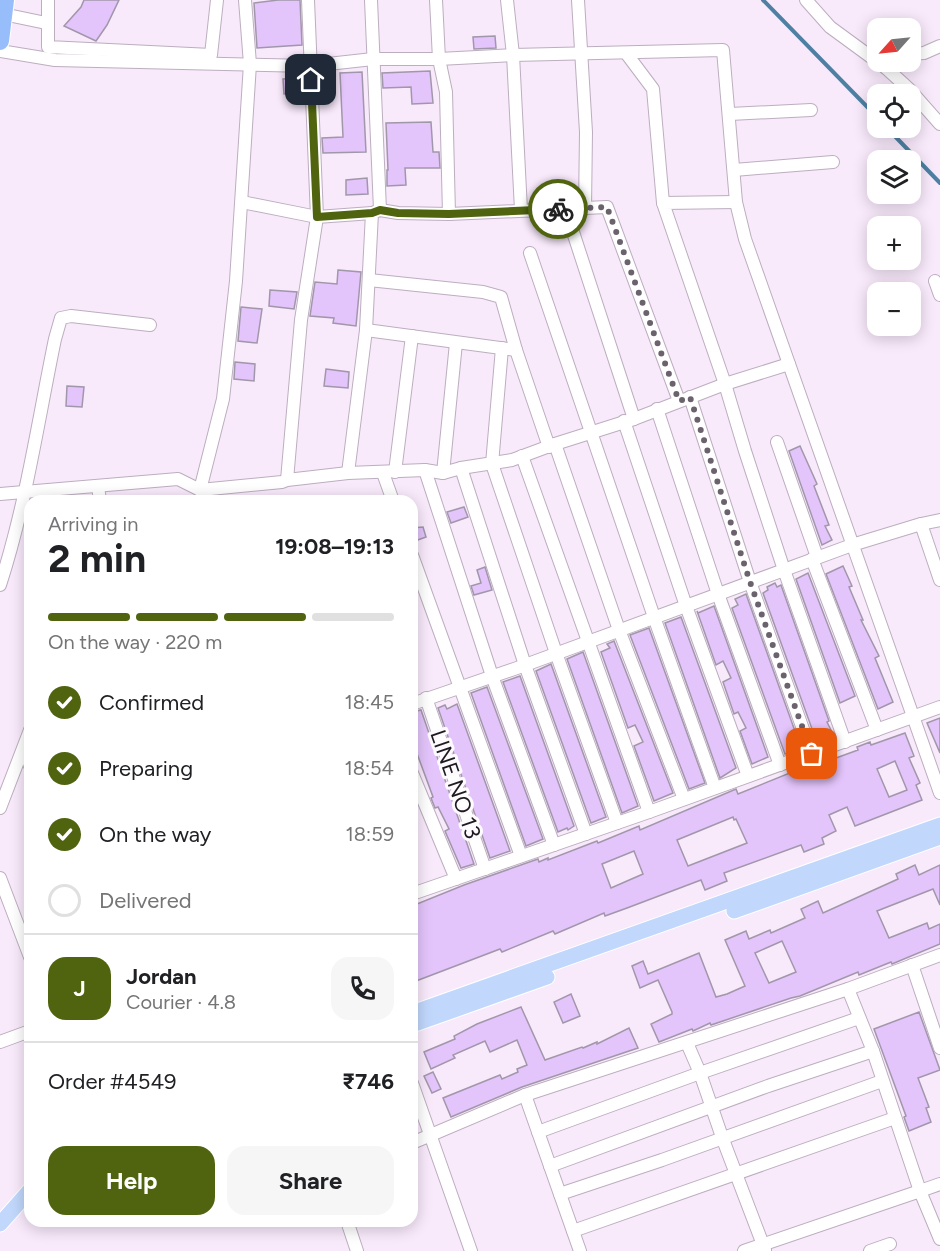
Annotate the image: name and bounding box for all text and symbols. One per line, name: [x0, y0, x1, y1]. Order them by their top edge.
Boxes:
north arrow: [867, 18, 921, 72]
map controls: [867, 18, 921, 336]
pin: [285, 54, 336, 105]
icon: home: [294, 63, 327, 96]
button: locate: [867, 84, 921, 138]
button: layers: [867, 150, 921, 204]
courier: [528, 179, 588, 239]
icon: bike: [542, 193, 575, 226]
button: +: [867, 216, 921, 270]
button: −: [867, 282, 921, 336]
text: Arriving in: [48, 512, 138, 536]
text: 19:08–19:13: [275, 533, 394, 560]
text: 2 min: [48, 535, 146, 582]
text: On the way · 220 m: [48, 630, 222, 654]
icon: check: [48, 686, 81, 719]
text: Confirmed: [99, 689, 204, 716]
text: 18:45: [344, 690, 394, 714]
street label: LINE NO 13: [424, 726, 487, 842]
pin: [786, 728, 837, 779]
icon: bag: [795, 737, 828, 770]
icon: check: [48, 752, 81, 785]
text: Preparing: [99, 755, 193, 782]
text: 18:54: [344, 756, 394, 780]
icon: check: [48, 818, 81, 851]
text: On the way: [99, 821, 211, 848]
text: 18:59: [346, 822, 394, 846]
text: Delivered: [99, 887, 192, 914]
button: phone: [331, 957, 394, 1020]
text: Jordan: [126, 963, 197, 990]
text: J: [73, 975, 86, 1002]
text: Courier · 4.8: [126, 990, 236, 1014]
text: Order #4549: [48, 1068, 177, 1095]
text: ₹746: [342, 1068, 394, 1095]
button: Help: [48, 1146, 215, 1215]
button: Share: [227, 1146, 394, 1215]

